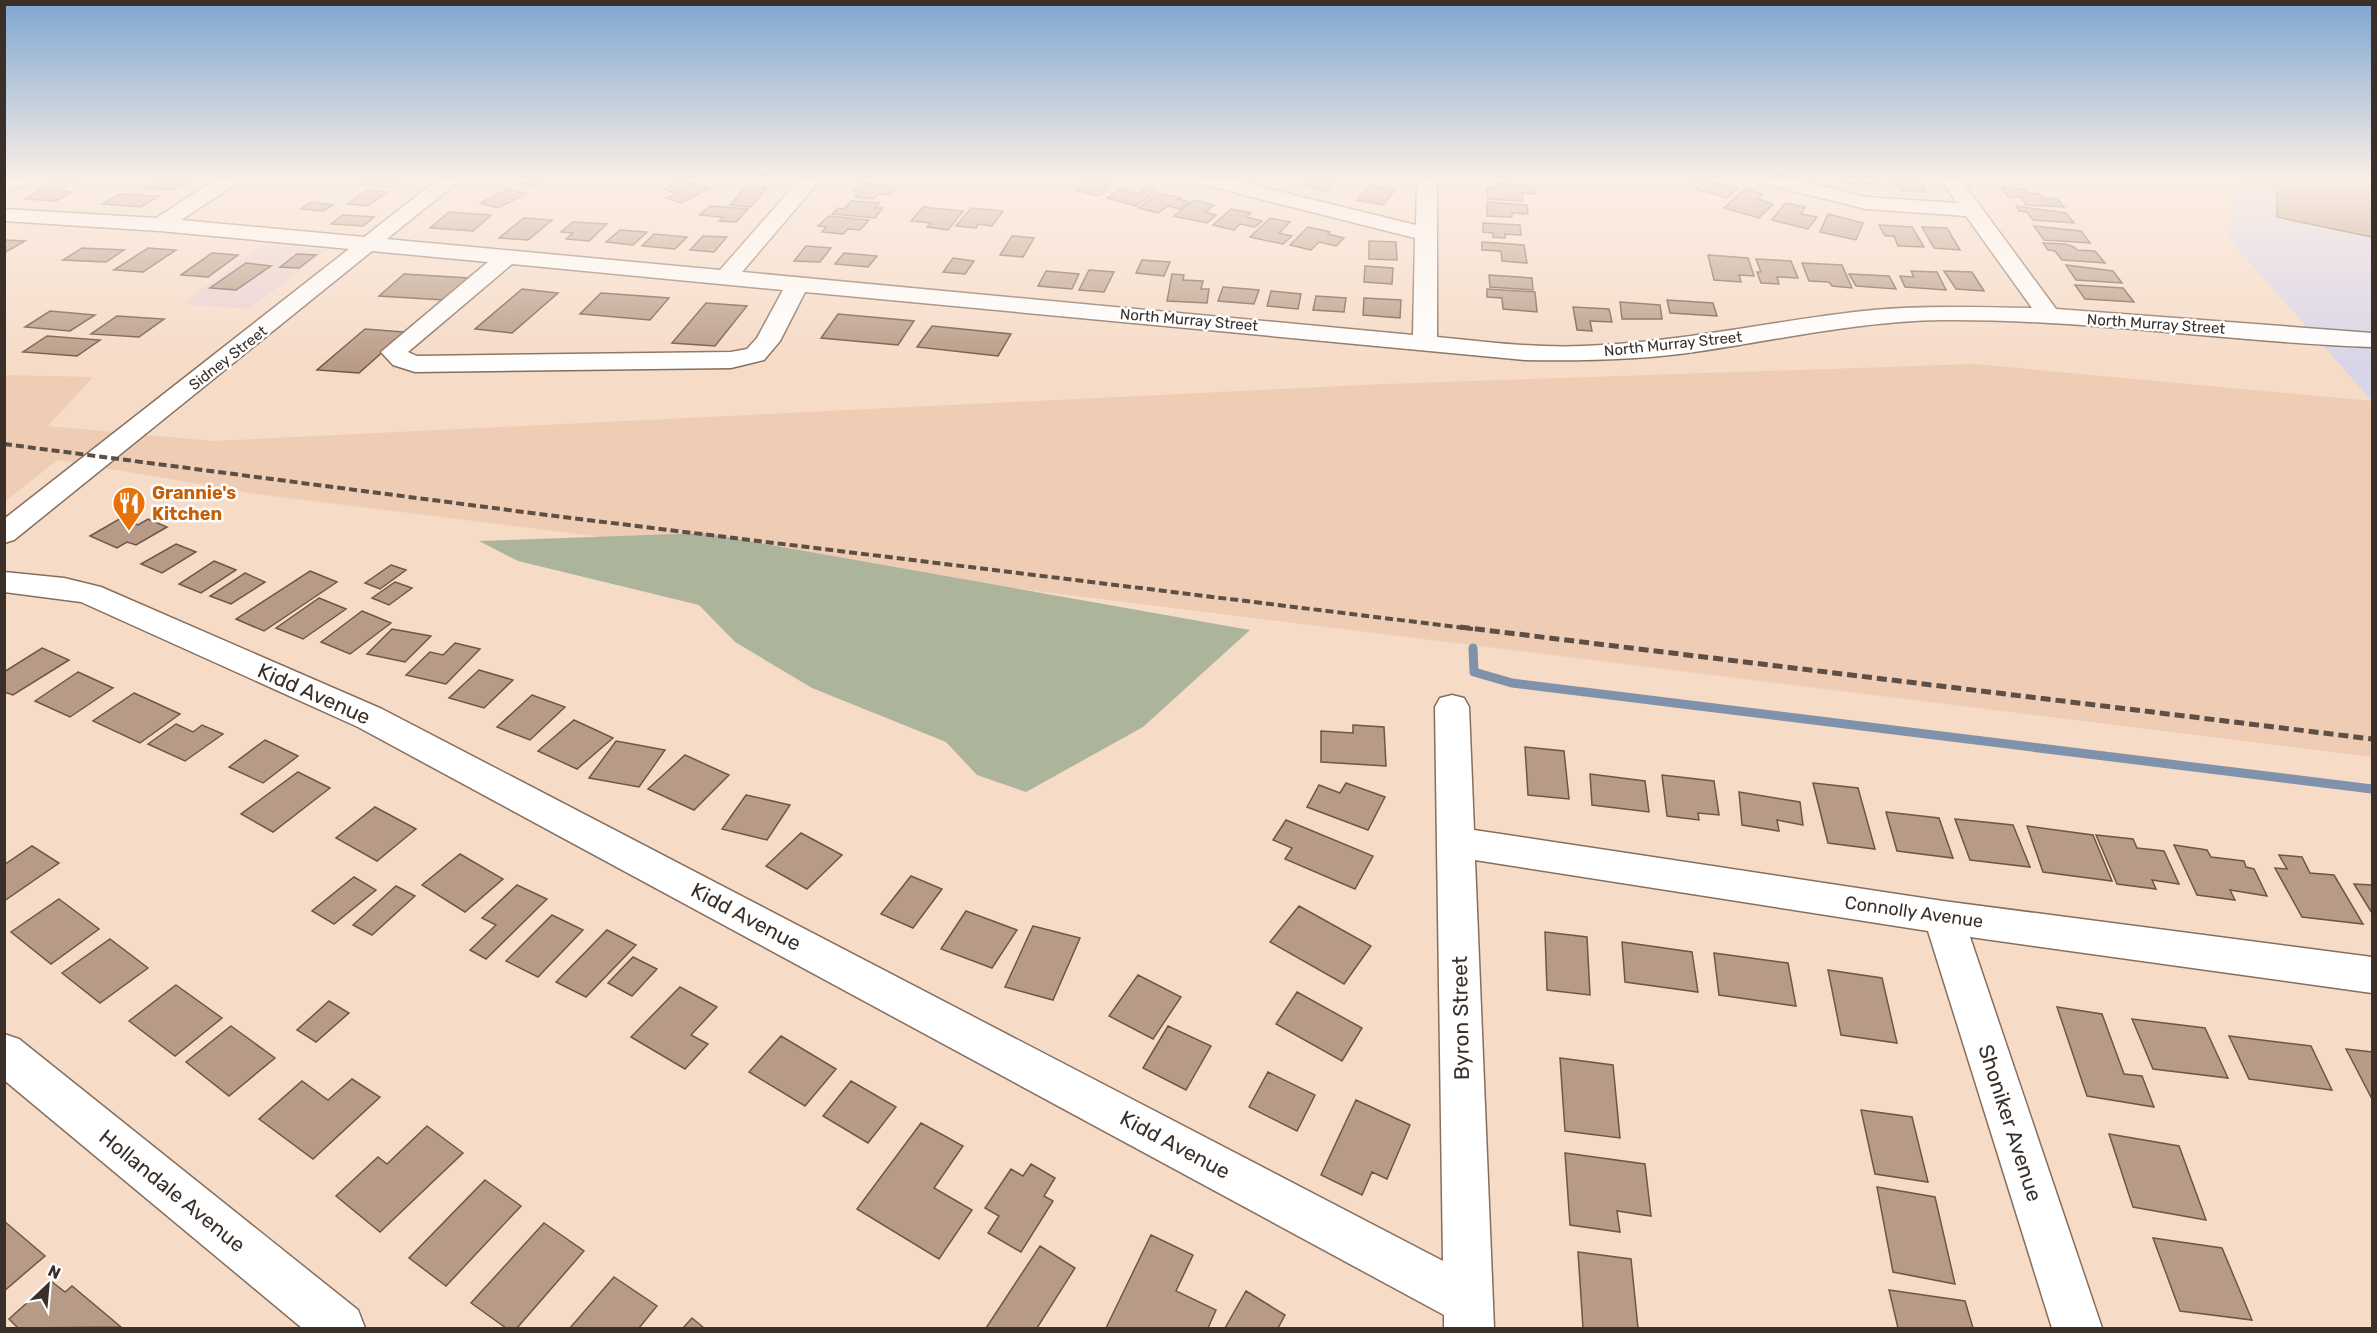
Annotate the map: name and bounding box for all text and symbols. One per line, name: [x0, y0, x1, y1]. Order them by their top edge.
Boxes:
street label: North Murray Street: [1119, 305, 1259, 335]
street label: North Murray Street: [2086, 310, 2226, 338]
street label: Sidney Street: [185, 322, 271, 394]
street label: North Murray Street: [1603, 328, 1743, 360]
place label: Grannie's Kitchen: [152, 482, 236, 525]
restaurant icon: Grannie's Kitchen: [111, 485, 147, 532]
street label: Kidd Avenue: [254, 658, 374, 730]
street label: Kidd Avenue: [687, 877, 805, 956]
street label: Connolly Avenue: [1843, 891, 1985, 933]
street label: Byron Street: [1447, 956, 1474, 1080]
street label: Shoniker Avenue: [1973, 1041, 2048, 1204]
street label: Kidd Avenue: [1116, 1105, 1234, 1184]
street label: Hollandale Avenue: [94, 1124, 250, 1257]
north arrow: [18, 1255, 78, 1315]
text: N: [45, 1261, 64, 1283]

